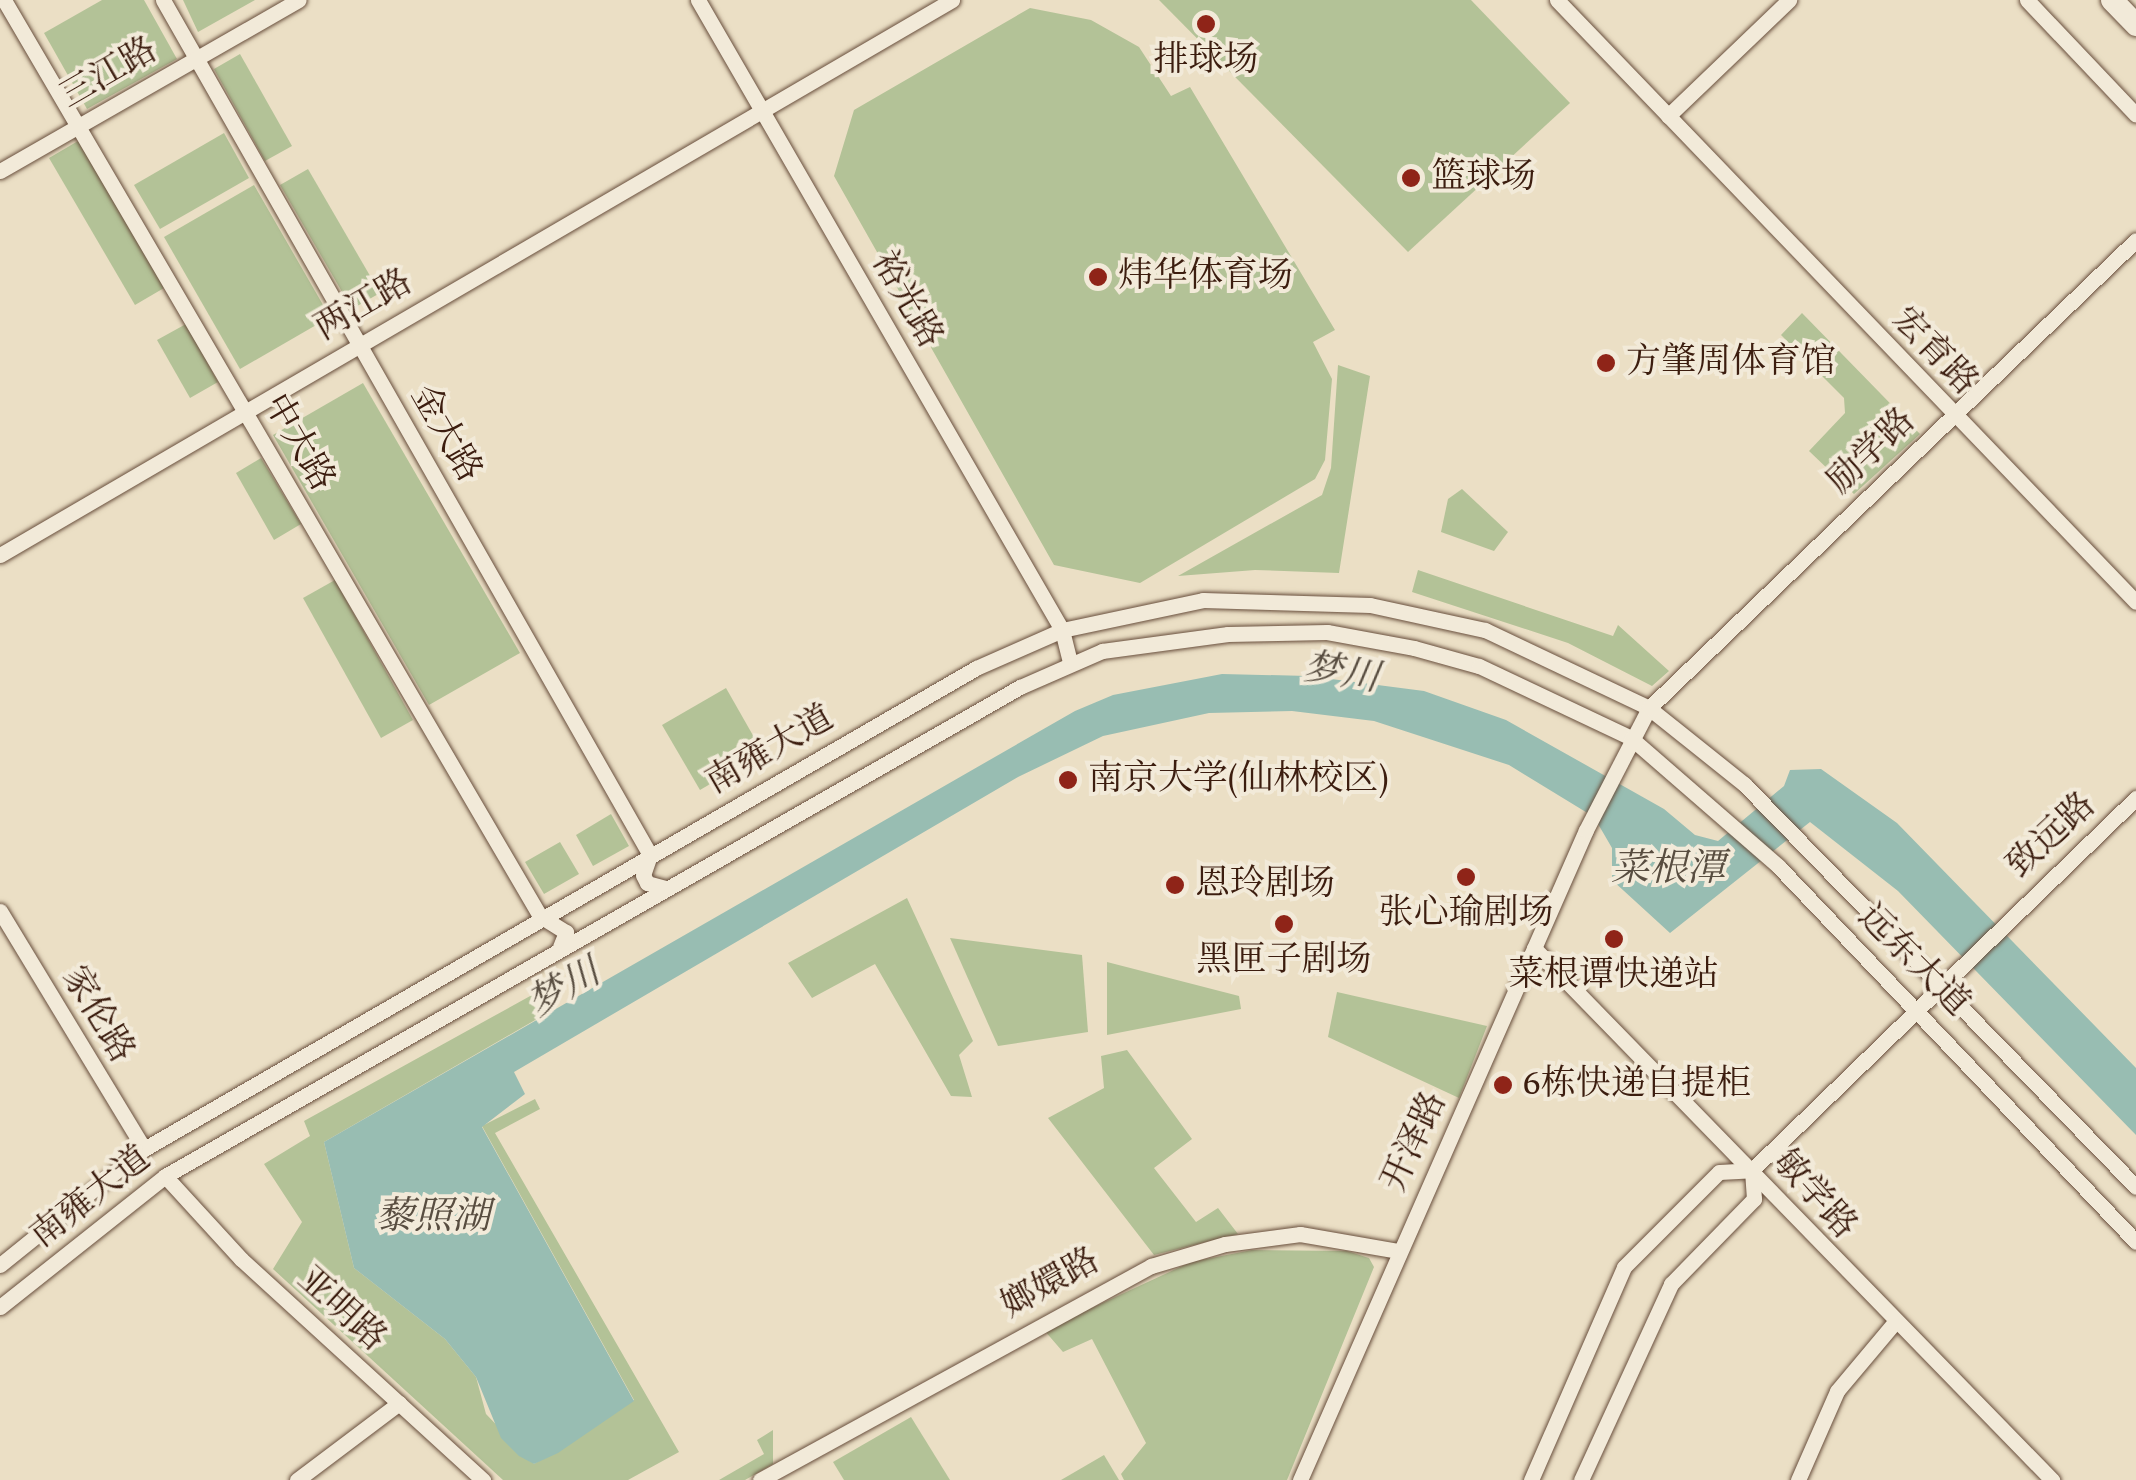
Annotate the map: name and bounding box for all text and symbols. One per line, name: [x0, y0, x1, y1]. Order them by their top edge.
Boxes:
marker: 排球场: [1195, 13, 1217, 35]
street label: 三江路: [53, 30, 165, 118]
place label: 排球场: [1154, 40, 1258, 82]
place label: 篮球场: [1431, 157, 1536, 199]
marker: 篮球场: [1400, 167, 1422, 189]
street label: 裕光路: [862, 244, 950, 356]
place label: 炜华体育场: [1118, 256, 1293, 298]
street label: 两江路: [308, 262, 420, 350]
marker: 炜华体育场: [1087, 266, 1109, 288]
street label: 宏育路: [1882, 300, 1986, 404]
place label: 方肇周体育馆: [1626, 342, 1836, 384]
marker: 方肇周体育馆: [1595, 352, 1617, 374]
street label: 金大路: [401, 378, 489, 490]
street label: 中大路: [254, 387, 342, 499]
street label: 励学路: [1820, 400, 1924, 504]
water label: 梦川: [1300, 647, 1382, 703]
street label: 南雍大道: [699, 698, 841, 804]
place label: 南京大学(仙林校区): [1088, 759, 1388, 801]
marker: 南京大学(仙林校区): [1057, 769, 1079, 791]
street label: 致远路: [1999, 785, 2105, 887]
water label: 菜根潭: [1611, 848, 1725, 894]
place label: 恩玲剧场: [1195, 864, 1335, 906]
marker: 张心瑜剧场: [1455, 866, 1477, 888]
marker: 恩玲剧场: [1164, 874, 1186, 896]
place label: 张心瑜剧场: [1379, 893, 1553, 935]
street label: 远东大道: [1849, 897, 1977, 1025]
marker: 黑匣子剧场: [1273, 913, 1295, 935]
marker: 菜根谭快递站: [1603, 928, 1625, 950]
place label: 黑匣子剧场: [1197, 940, 1371, 982]
water label: 梦川: [521, 951, 609, 1029]
place label: 菜根谭快递站: [1509, 955, 1719, 997]
street label: 家伦路: [52, 959, 142, 1071]
place label: 6栋快递自提柜: [1523, 1064, 1751, 1106]
marker: 6栋快递自提柜: [1492, 1074, 1514, 1096]
street label: 开泽路: [1374, 1086, 1456, 1198]
street label: 南雍大道: [23, 1138, 159, 1258]
street label: 敏学路: [1763, 1142, 1865, 1248]
water label: 藜照湖: [376, 1196, 490, 1242]
street label: 嫏嬛路: [995, 1240, 1107, 1328]
street label: 亚明路: [288, 1259, 394, 1361]

